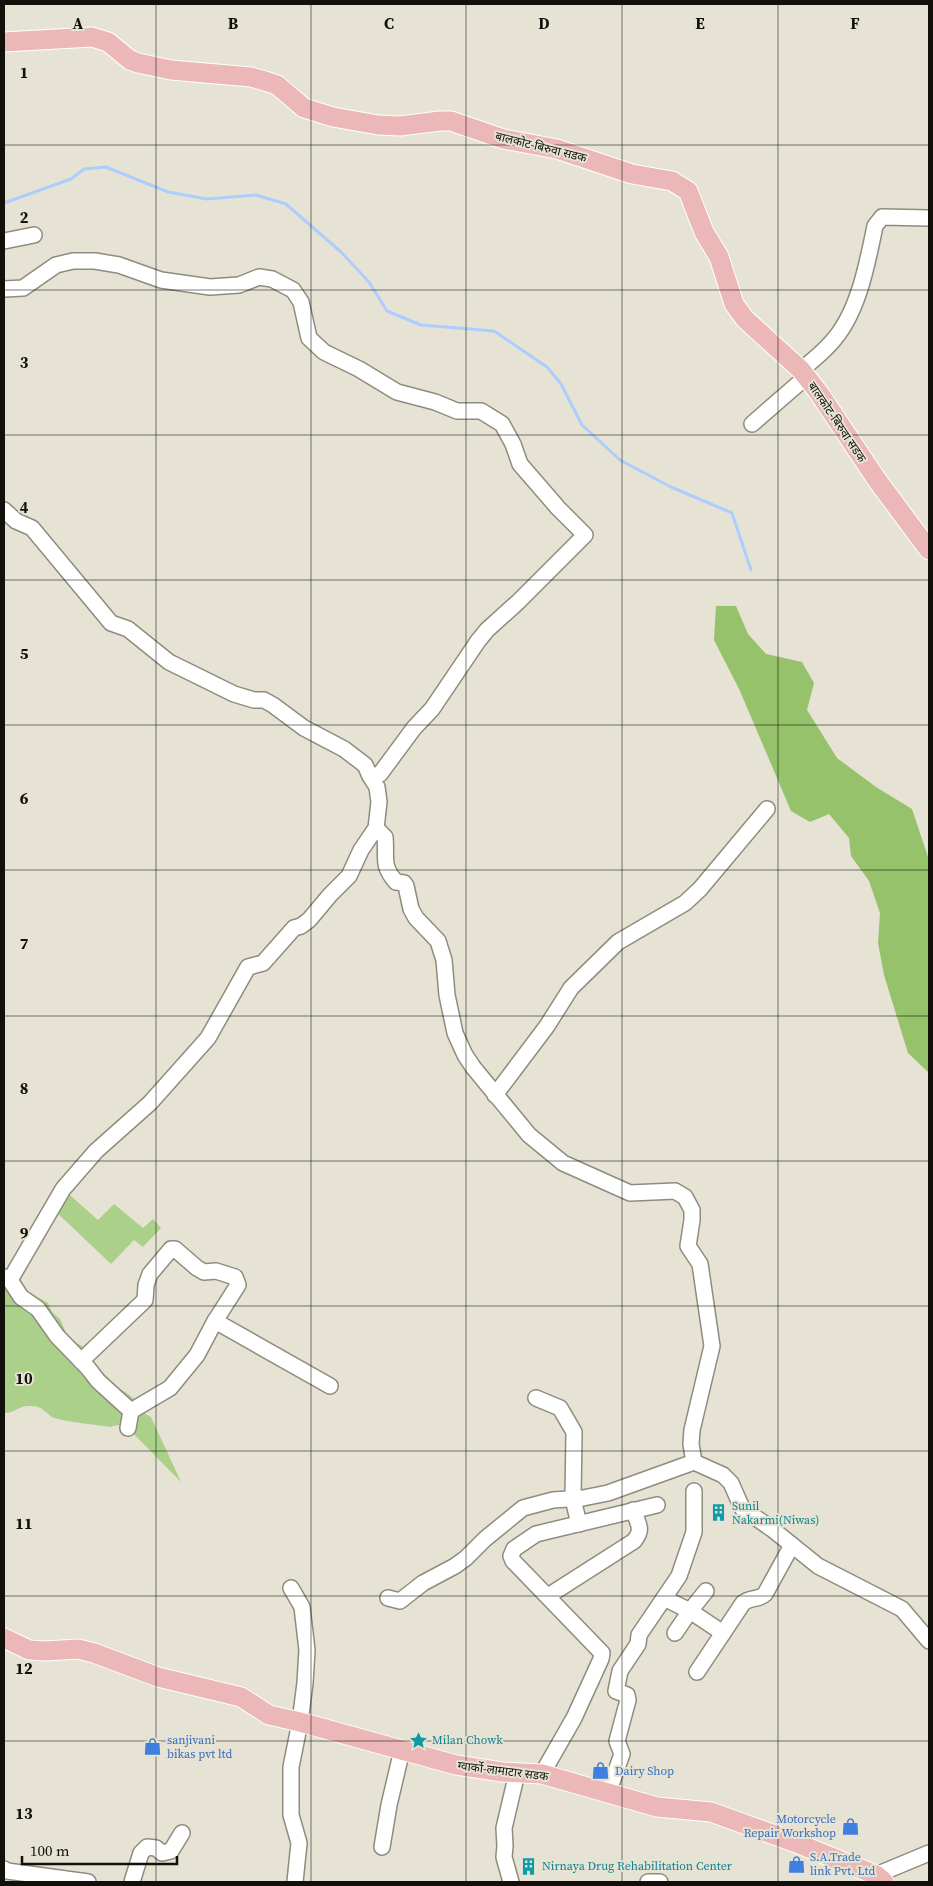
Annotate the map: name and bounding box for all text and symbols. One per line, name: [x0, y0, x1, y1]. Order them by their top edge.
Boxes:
text: A: [73, 12, 84, 34]
text: B: [228, 12, 239, 34]
text: C: [384, 12, 394, 34]
text: D: [538, 12, 550, 34]
text: E: [695, 12, 705, 34]
text: F: [850, 12, 860, 34]
text: 1: [20, 61, 28, 83]
street label: बालकोट-बिरुवा सडक: [494, 128, 589, 166]
text: 2: [20, 206, 29, 228]
text: 3: [20, 351, 29, 373]
street label: बालकोट-बिरुवा सडक: [804, 379, 870, 466]
text: 4: [20, 496, 29, 518]
text: 5: [20, 642, 29, 664]
text: 6: [20, 787, 29, 809]
text: 7: [20, 932, 29, 954]
text: 8: [20, 1077, 28, 1099]
text: 9: [20, 1222, 29, 1244]
text: 10: [15, 1367, 33, 1389]
place label: Sunil Nakarmi(Niwas): [732, 1498, 819, 1528]
building icon: Sunil Nakarmi(Niwas): [708, 1503, 728, 1523]
text: 11: [15, 1512, 33, 1534]
text: 12: [15, 1657, 33, 1679]
place icon: Milan Chowk: [408, 1730, 428, 1750]
place label: sanjivani bikas pvt ltd: [167, 1732, 233, 1762]
place label: Milan Chowk: [432, 1732, 503, 1748]
shop icon: sanjivani bikas pvt ltd: [143, 1737, 163, 1757]
street label: ग्वार्को-लामाटार सडक: [457, 1757, 550, 1785]
shop icon: Dairy Shop: [591, 1761, 611, 1781]
place label: Dairy Shop: [615, 1763, 674, 1779]
text: 13: [15, 1802, 33, 1824]
place label: Motorcycle Repair Workshop: [744, 1811, 836, 1841]
shop icon: Motorcycle Repair Workshop: [840, 1816, 860, 1836]
scale bar: [22, 1834, 178, 1866]
text: 100 m: [30, 1840, 70, 1861]
place label: S.A.Trade link Pvt. Ltd: [810, 1849, 875, 1879]
shop icon: S.A.Trade link Pvt. Ltd: [786, 1854, 806, 1874]
building icon: Nirnaya Drug Rehabilitation Center: [518, 1856, 538, 1876]
place label: Nirnaya Drug Rehabilitation Center: [542, 1858, 732, 1874]

